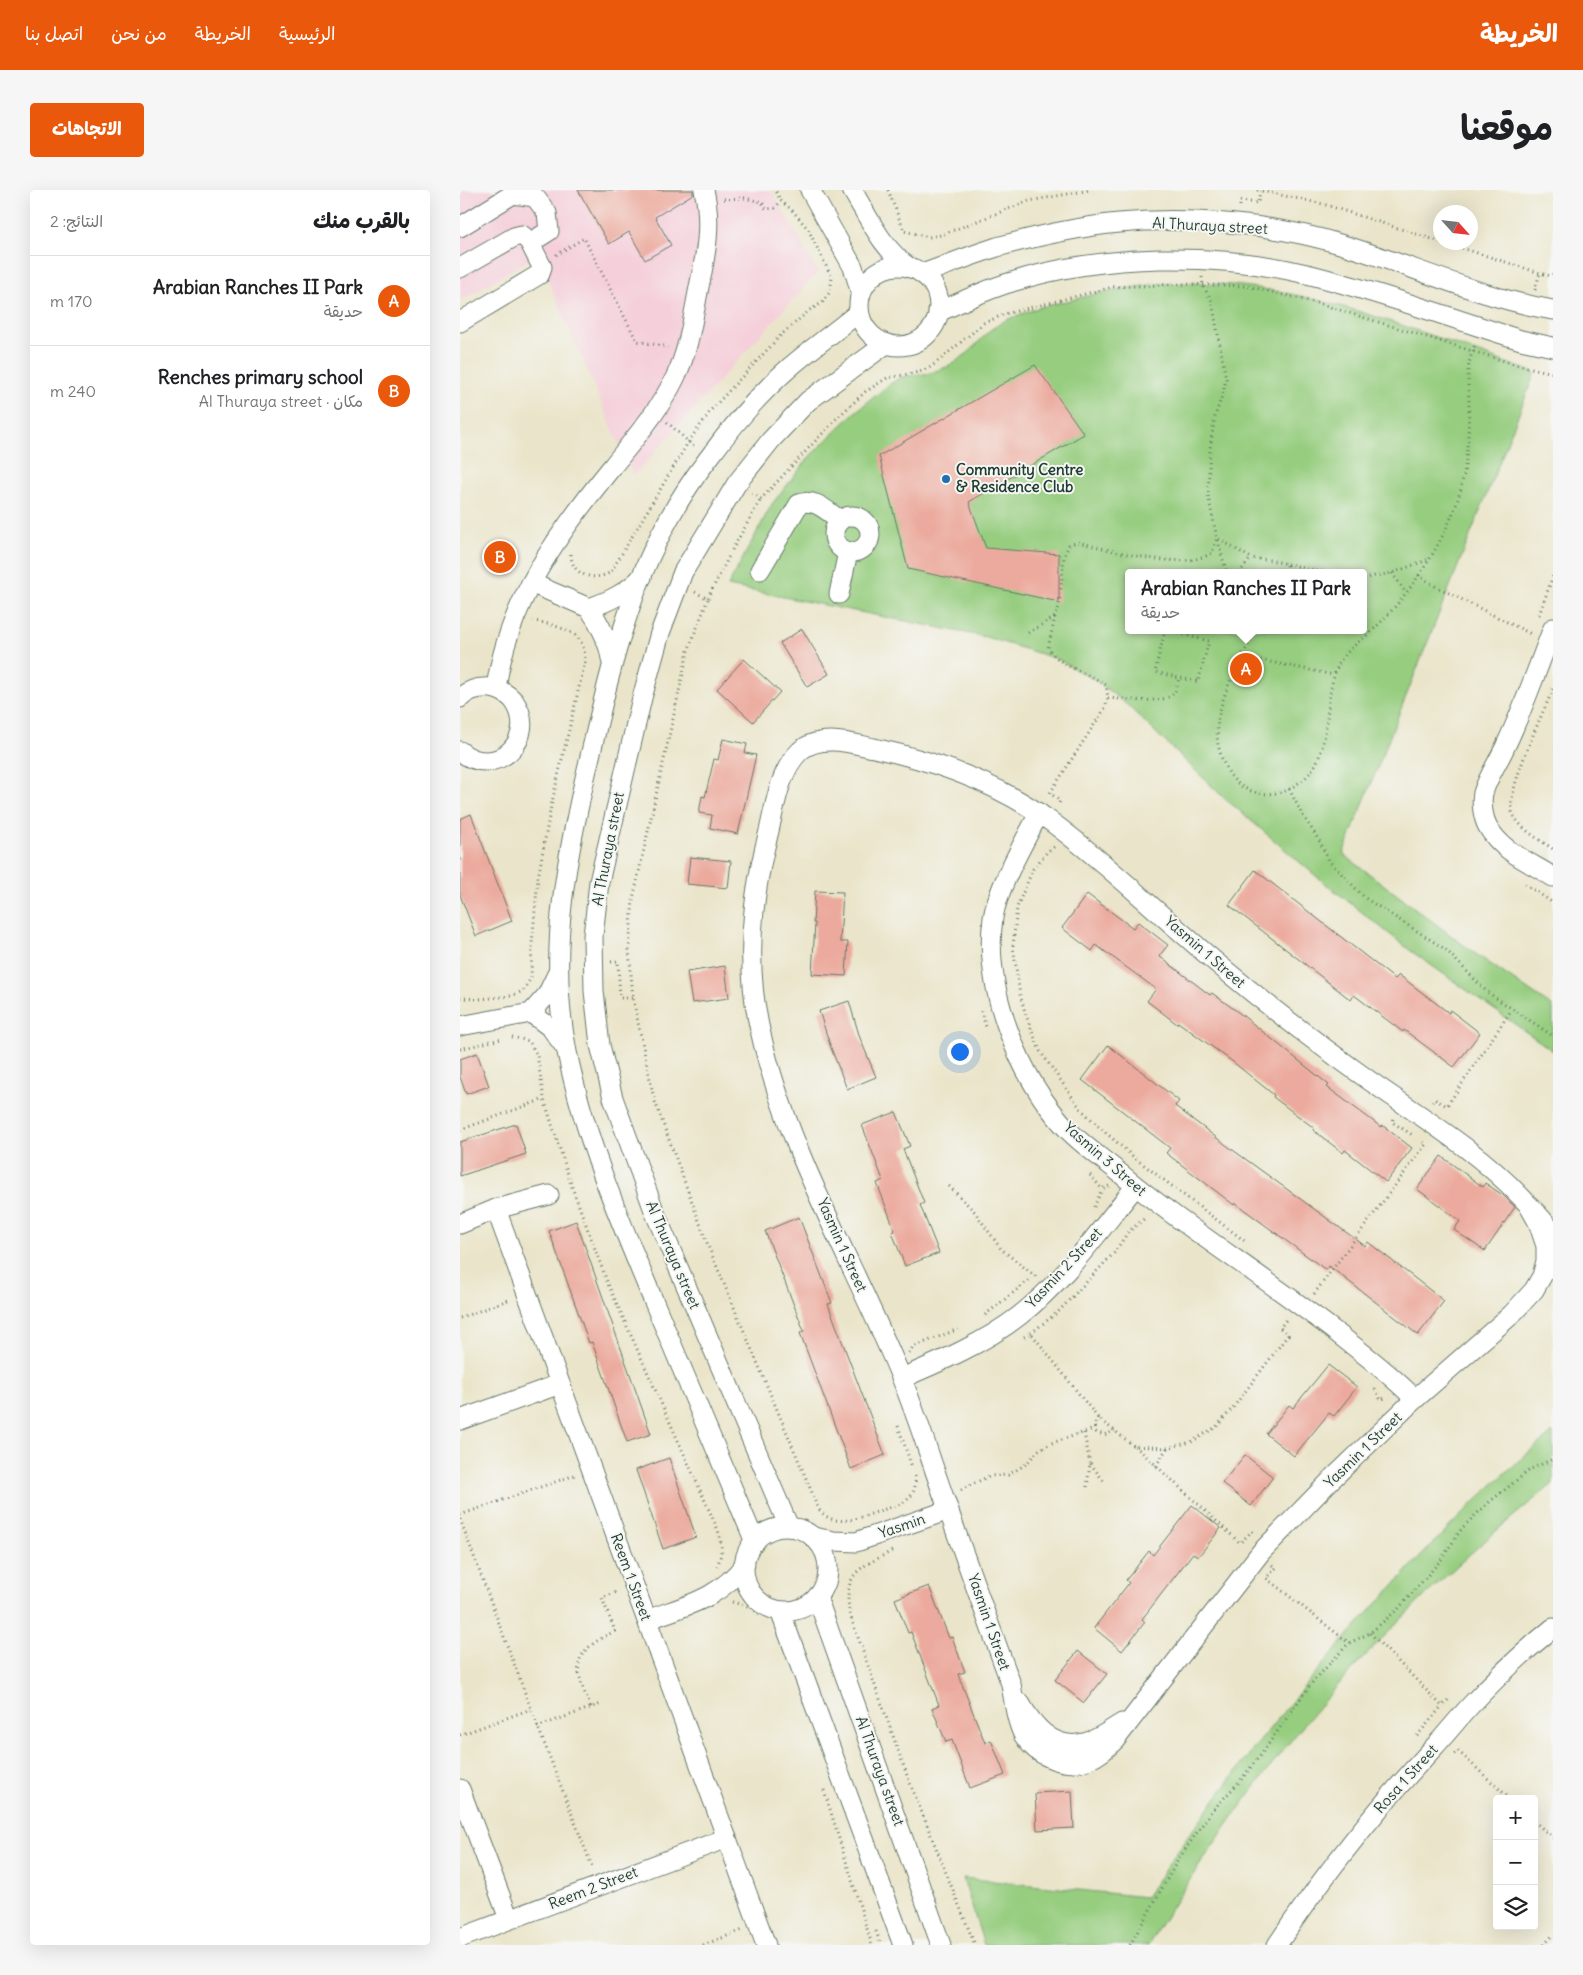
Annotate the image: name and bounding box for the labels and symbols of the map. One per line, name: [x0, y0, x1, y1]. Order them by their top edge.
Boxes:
north arrow: [1433, 205, 1478, 250]
street label: Al Thuraya street: [1152, 213, 1268, 238]
place label: Community Centre & Residence Club: [956, 460, 1083, 496]
marker: Community Centre & Residence Club: [940, 473, 952, 485]
pin: B: [484, 538, 516, 576]
pin: A: [1230, 650, 1262, 688]
street label: Al Thuraya street: [587, 790, 628, 907]
street label: Yasmin 1 Street: [1161, 911, 1250, 992]
your location: [947, 1039, 973, 1065]
street label: Yasmin 3 Street: [1060, 1117, 1151, 1200]
street label: Yasmin 1 Street: [813, 1195, 872, 1295]
street label: Al Thuraya street: [642, 1198, 705, 1312]
street label: Yasmin 2 Street: [1021, 1223, 1106, 1312]
street label: Yasmin 1 Street: [1320, 1408, 1406, 1492]
street label: Yasmin: [876, 1509, 928, 1542]
street label: Reem 1 Street: [607, 1531, 656, 1623]
street label: Yasmin 1 Street: [964, 1571, 1015, 1673]
street label: Al Thuraya street: [852, 1713, 909, 1828]
street label: Rosa 1 Street: [1370, 1740, 1442, 1817]
street label: Reem 2 Street: [546, 1862, 640, 1913]

